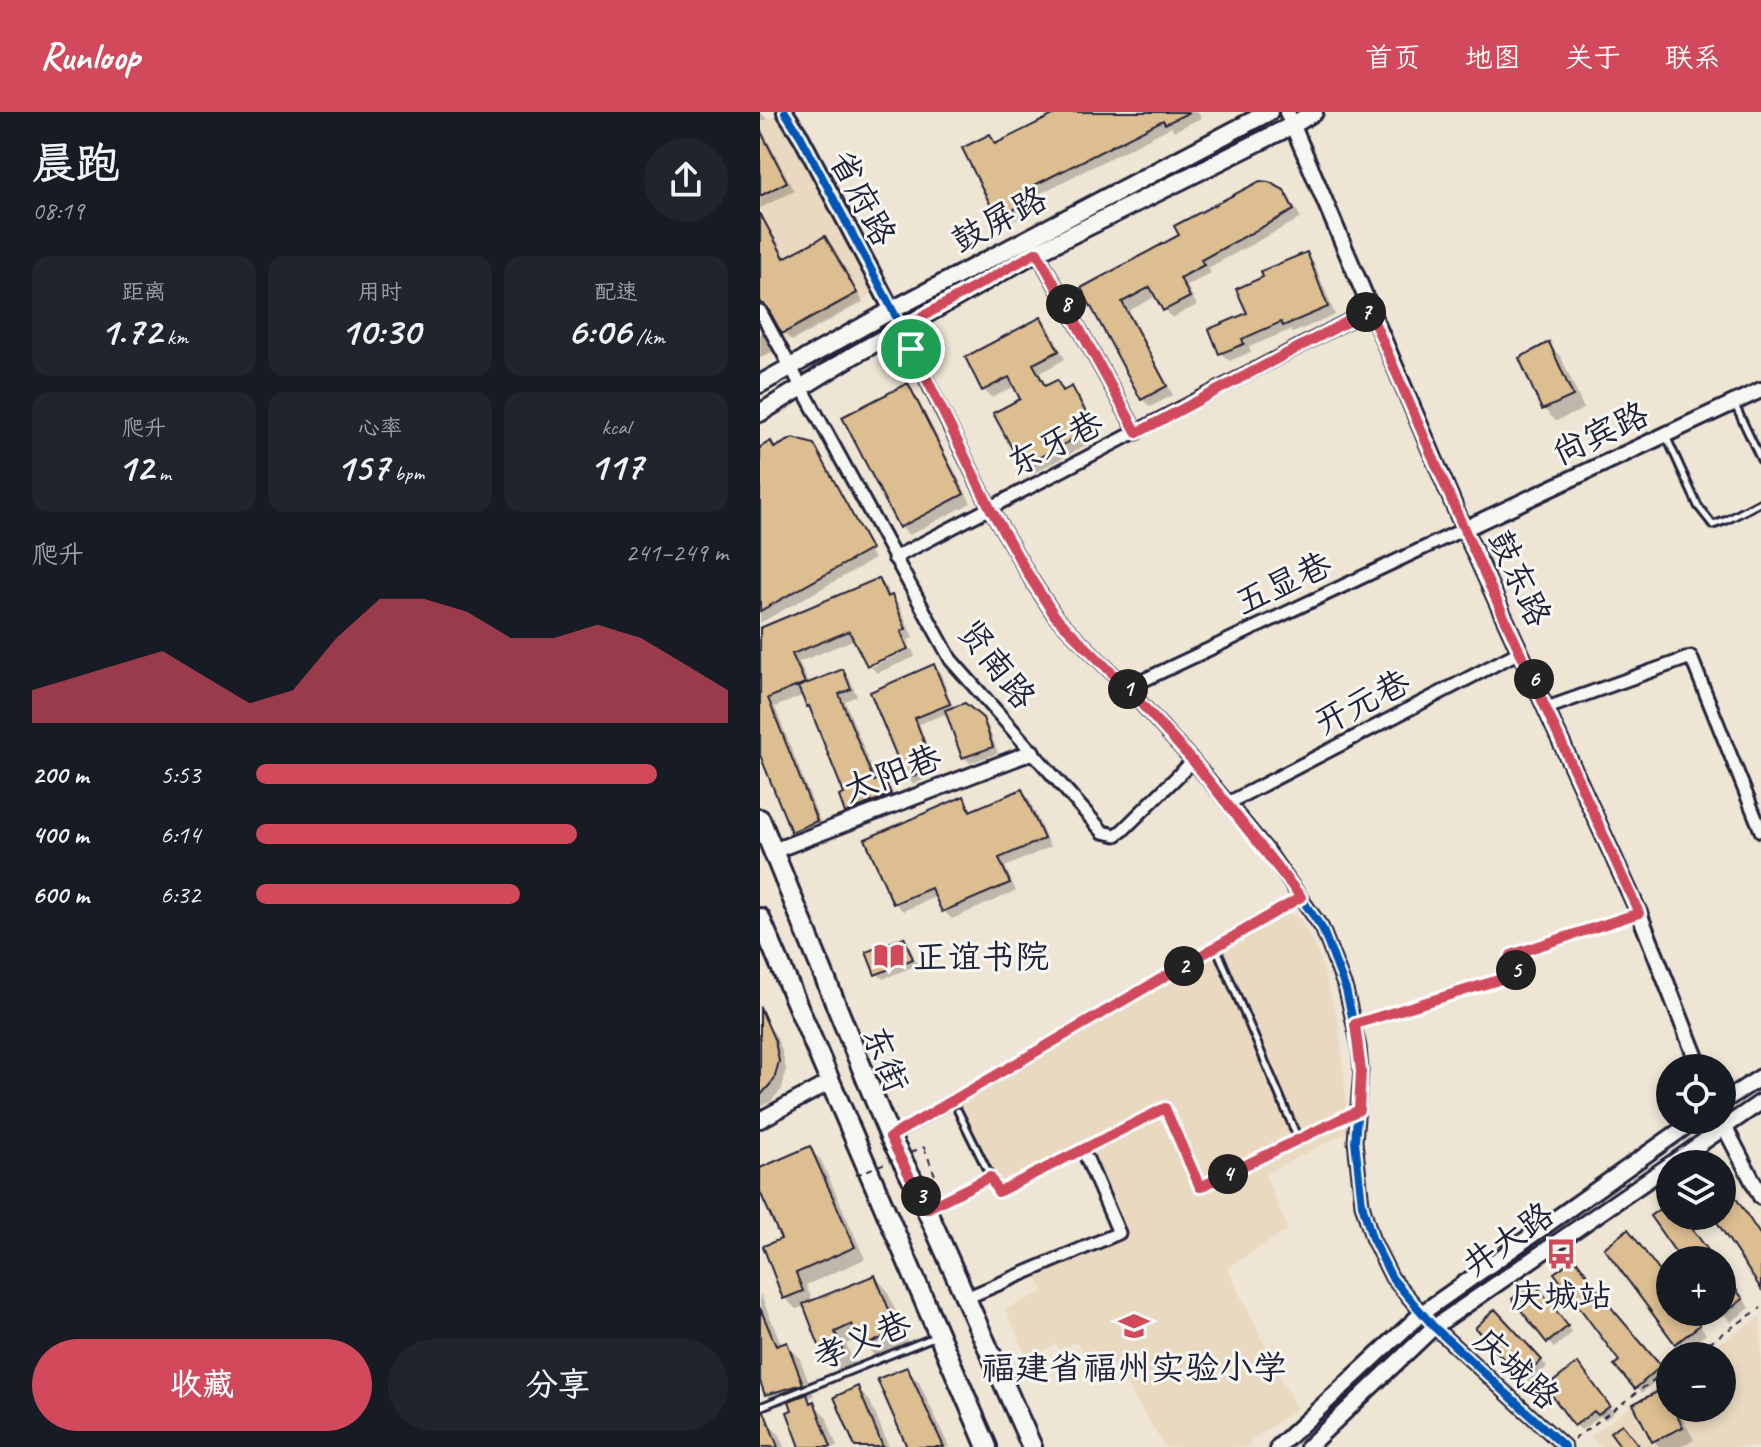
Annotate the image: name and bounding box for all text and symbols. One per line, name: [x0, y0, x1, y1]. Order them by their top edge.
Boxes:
text: Runloop: [40, 33, 140, 80]
text: 首页: [1365, 40, 1421, 75]
text: 地图: [1465, 40, 1521, 75]
text: 关于: [1565, 40, 1621, 75]
text: 联系: [1665, 40, 1721, 75]
text: 晨跑: [32, 136, 120, 191]
button: share: [644, 138, 728, 222]
street label: 省府路: [820, 143, 906, 253]
street label: 鼓屏路: [944, 176, 1054, 262]
text: 08:19: [32, 194, 84, 227]
text: 距离: [122, 278, 166, 306]
text: 用时: [358, 278, 402, 306]
text: 配速: [594, 278, 638, 306]
pin: 8: [1046, 284, 1086, 324]
text: 8: [1061, 290, 1071, 318]
pin: 7: [1346, 292, 1386, 332]
text: 7: [1361, 298, 1371, 326]
text: 1.72: [100, 306, 161, 356]
text: 10:30: [340, 306, 420, 356]
text: 6:06: [567, 306, 631, 356]
pin: [877, 315, 945, 383]
text: km: [161, 323, 188, 351]
text: /km: [631, 323, 665, 351]
icon: arrive: [889, 327, 933, 371]
street label: 尚宾路: [1545, 392, 1655, 474]
street label: 东牙巷: [1000, 401, 1110, 485]
text: kcal: [601, 413, 631, 441]
text: 爬升: [122, 414, 166, 442]
text: 心率: [358, 414, 402, 442]
text: 117: [589, 441, 643, 491]
text: 12: [117, 442, 153, 492]
text: 157: [336, 442, 389, 492]
text: m: [153, 459, 171, 487]
text: bpm: [389, 459, 424, 487]
street label: 鼓东路: [1479, 523, 1561, 633]
text: 241–249 m: [625, 536, 728, 569]
text: 爬升: [32, 538, 84, 571]
street label: 五显巷: [1228, 542, 1338, 624]
street label: 贤南路: [949, 611, 1045, 717]
pin: 6: [1514, 659, 1554, 699]
street label: 开元巷: [1307, 660, 1417, 744]
text: 6: [1529, 665, 1539, 693]
pin: 1: [1108, 669, 1148, 709]
text: 1: [1123, 675, 1133, 703]
street label: 太阳巷: [837, 735, 947, 811]
text: 200 m: [32, 758, 88, 791]
text: 5:53: [160, 758, 200, 791]
text: 400 m: [32, 818, 88, 851]
text: 6:14: [160, 818, 200, 851]
text: 600 m: [32, 878, 89, 911]
text: 6:32: [160, 878, 200, 911]
place label: 正谊书院: [913, 935, 1049, 978]
library icon: 正谊书院: [872, 939, 906, 973]
pin: 2: [1164, 946, 1204, 986]
pin: 5: [1496, 950, 1536, 990]
text: 2: [1179, 952, 1189, 980]
text: 5: [1511, 956, 1521, 984]
street label: 东街: [853, 1019, 919, 1099]
map controls: [1656, 1054, 1736, 1422]
button: locate: [1656, 1054, 1736, 1134]
button: layers: [1656, 1150, 1736, 1230]
pin: 4: [1208, 1154, 1248, 1194]
text: 4: [1223, 1160, 1233, 1188]
pin: 3: [901, 1176, 941, 1216]
text: 3: [916, 1182, 926, 1210]
street label: 井大路: [1454, 1192, 1562, 1286]
bus stop icon: 庆城站: [1544, 1237, 1578, 1271]
button: +: [1656, 1246, 1736, 1326]
place label: 庆城站: [1510, 1274, 1612, 1317]
street label: 孝义巷: [807, 1301, 917, 1379]
school or university icon: 福建省福州实验小学: [1117, 1309, 1151, 1343]
street label: 庆城路: [1465, 1317, 1569, 1419]
button: 收藏: [32, 1339, 372, 1431]
button: 分享: [388, 1339, 728, 1431]
button: −: [1656, 1342, 1736, 1422]
place label: 福建省福州实验小学: [981, 1346, 1287, 1389]

